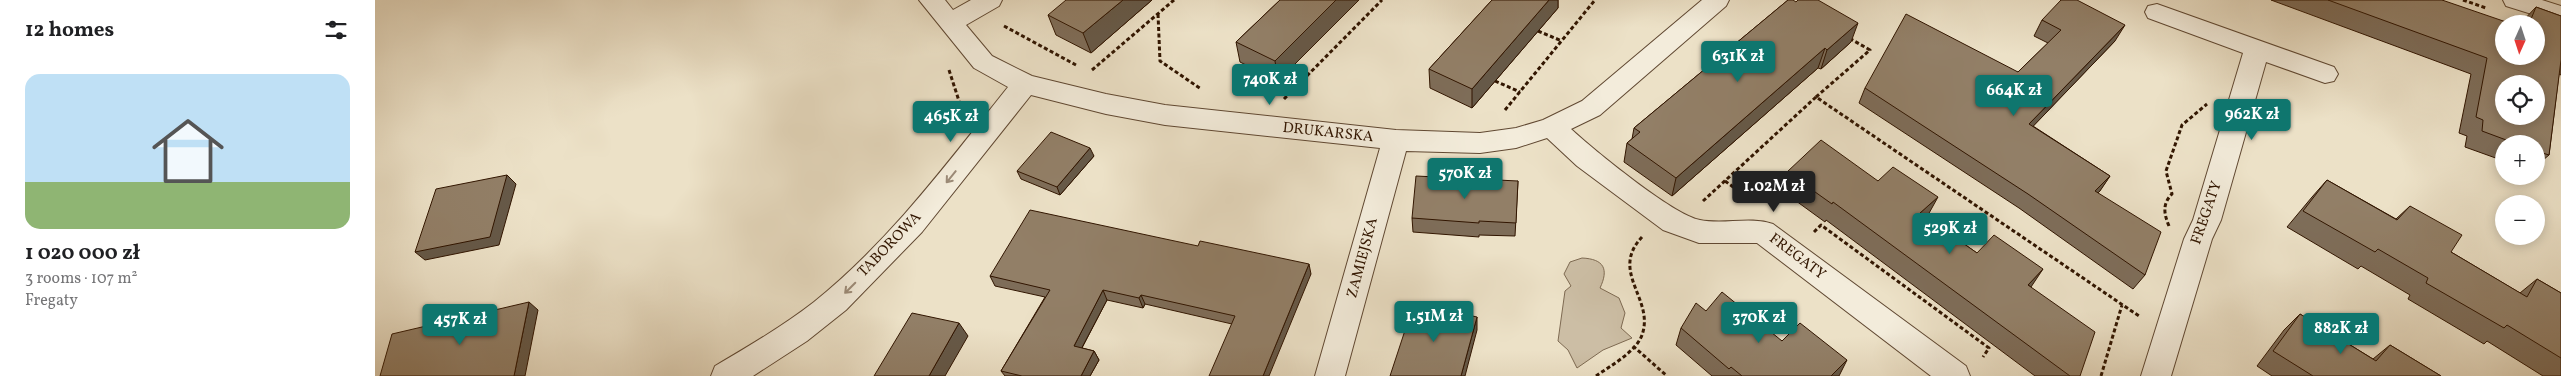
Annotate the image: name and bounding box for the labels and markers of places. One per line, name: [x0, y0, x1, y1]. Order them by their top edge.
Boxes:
pin: 631K zł: [1692, 41, 1784, 83]
pin: 740K zł: [1224, 64, 1316, 106]
pin: 664K zł: [1968, 74, 2060, 117]
pin: 962K zł: [2206, 98, 2298, 141]
pin: 465K zł: [905, 100, 997, 143]
pin: 570K zł: [1419, 158, 1511, 200]
pin: 1.02M zł: [1722, 170, 1826, 213]
pin: 529K zł: [1904, 212, 1996, 255]
pin: 1.51M zł: [1382, 300, 1486, 343]
pin: 370K zł: [1713, 302, 1805, 344]
pin: 457K zł: [414, 304, 506, 346]
pin: 882K zł: [2295, 312, 2387, 355]

